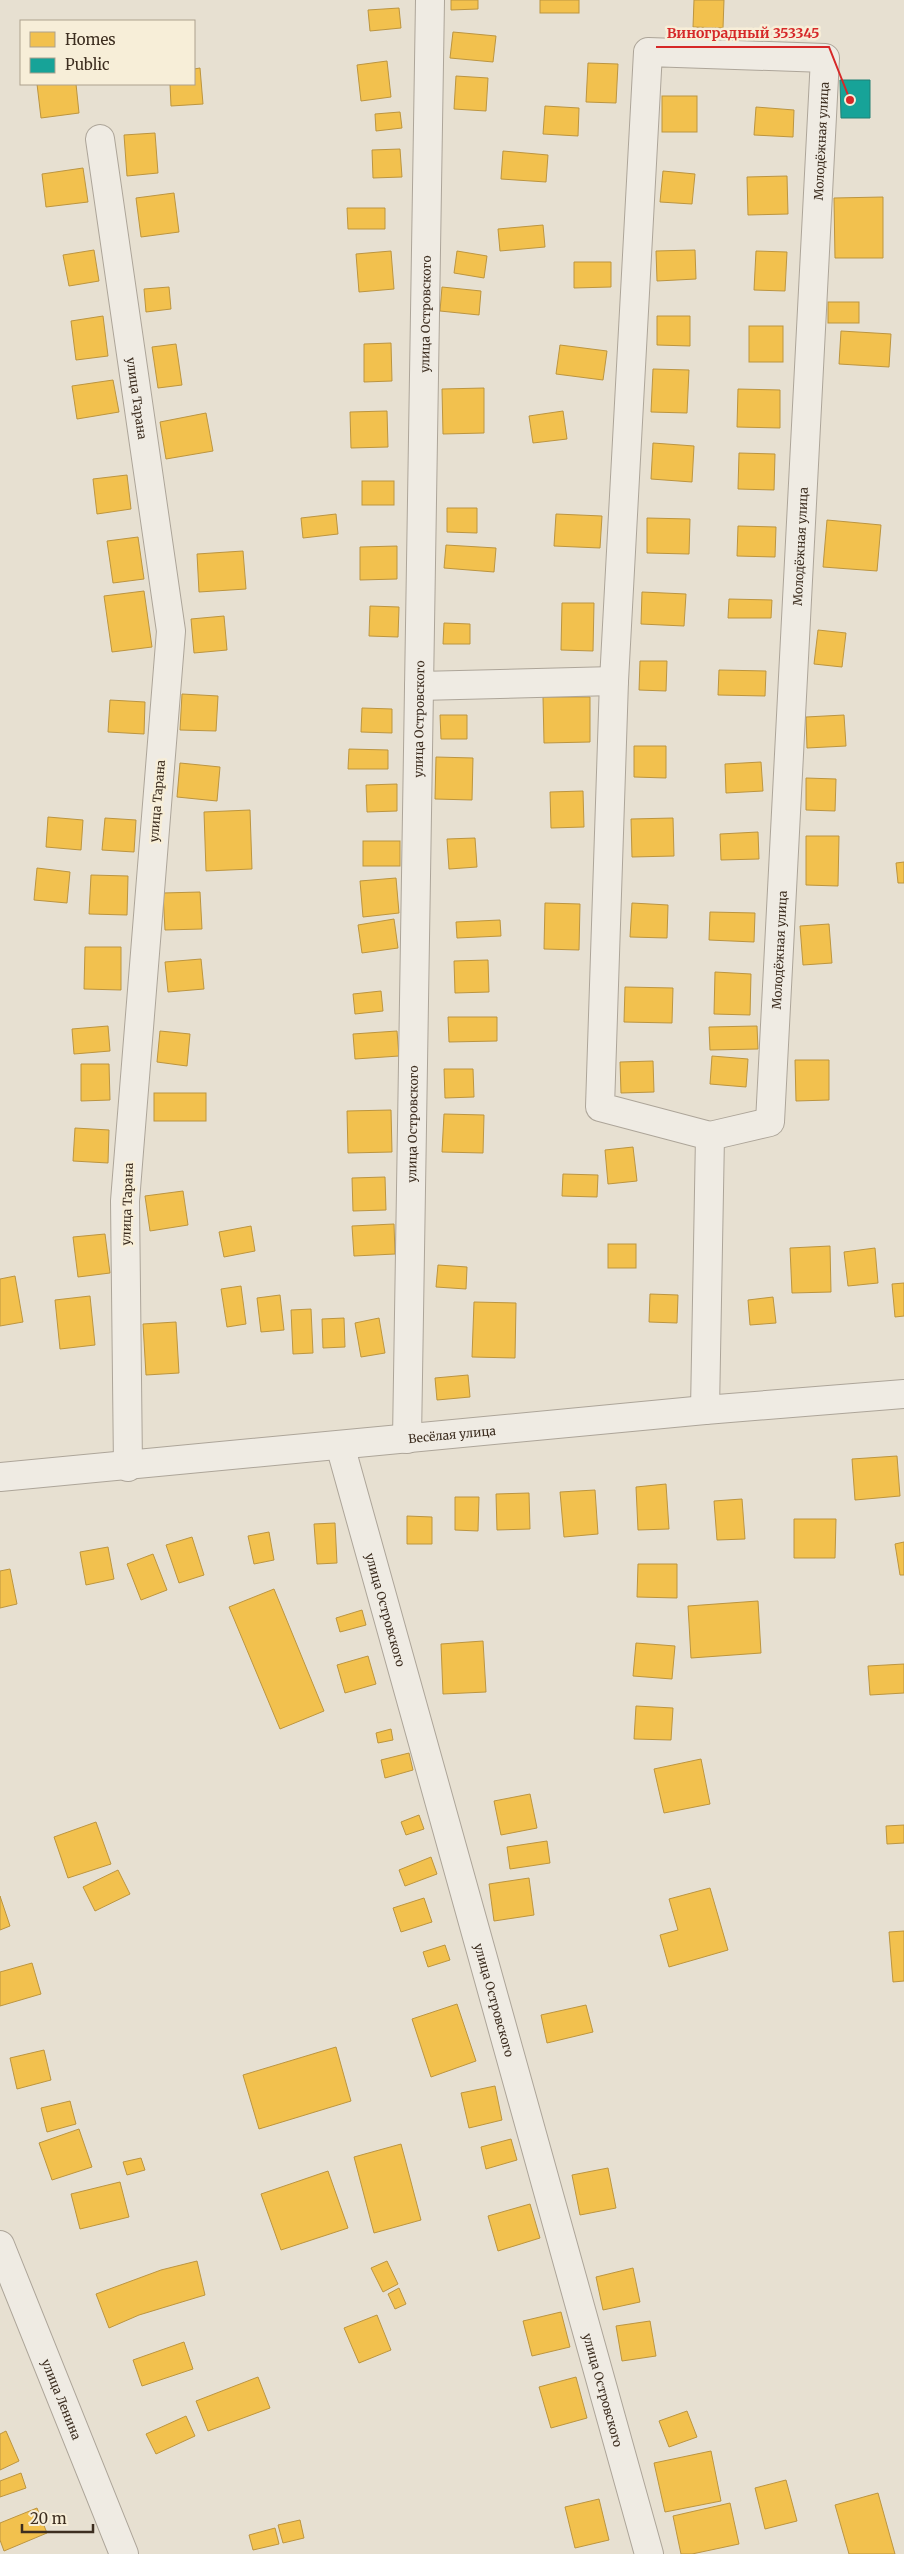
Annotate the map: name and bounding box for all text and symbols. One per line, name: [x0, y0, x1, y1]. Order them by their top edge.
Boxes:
callout: Виноградный 353345: [656, 18, 829, 47]
legend: [20, 20, 195, 85]
text: Виноградный 353345: [667, 24, 819, 42]
text: Homes: [65, 30, 116, 49]
text: Public: [65, 55, 110, 74]
street label: Молодёжная улица: [810, 81, 831, 201]
street label: улица Островского: [417, 255, 433, 373]
street label: улица Тарана: [124, 356, 151, 441]
street label: Молодёжная улица: [789, 486, 810, 606]
street label: улица Островского: [410, 660, 427, 778]
street label: улица Тарана: [146, 759, 168, 843]
street label: Молодёжная улица: [768, 890, 789, 1010]
street label: улица Островского: [404, 1065, 420, 1183]
street label: улица Тарана: [118, 1162, 136, 1246]
street label: Весёлая улица: [408, 1422, 497, 1446]
street label: улица Островского: [363, 1551, 409, 1668]
street label: улица Островского: [472, 1941, 518, 2058]
street label: улица Островского: [580, 2331, 626, 2449]
street label: улица Ленина: [39, 2357, 85, 2442]
scale bar: [22, 2502, 94, 2534]
text: 20 m: [30, 2509, 67, 2528]

